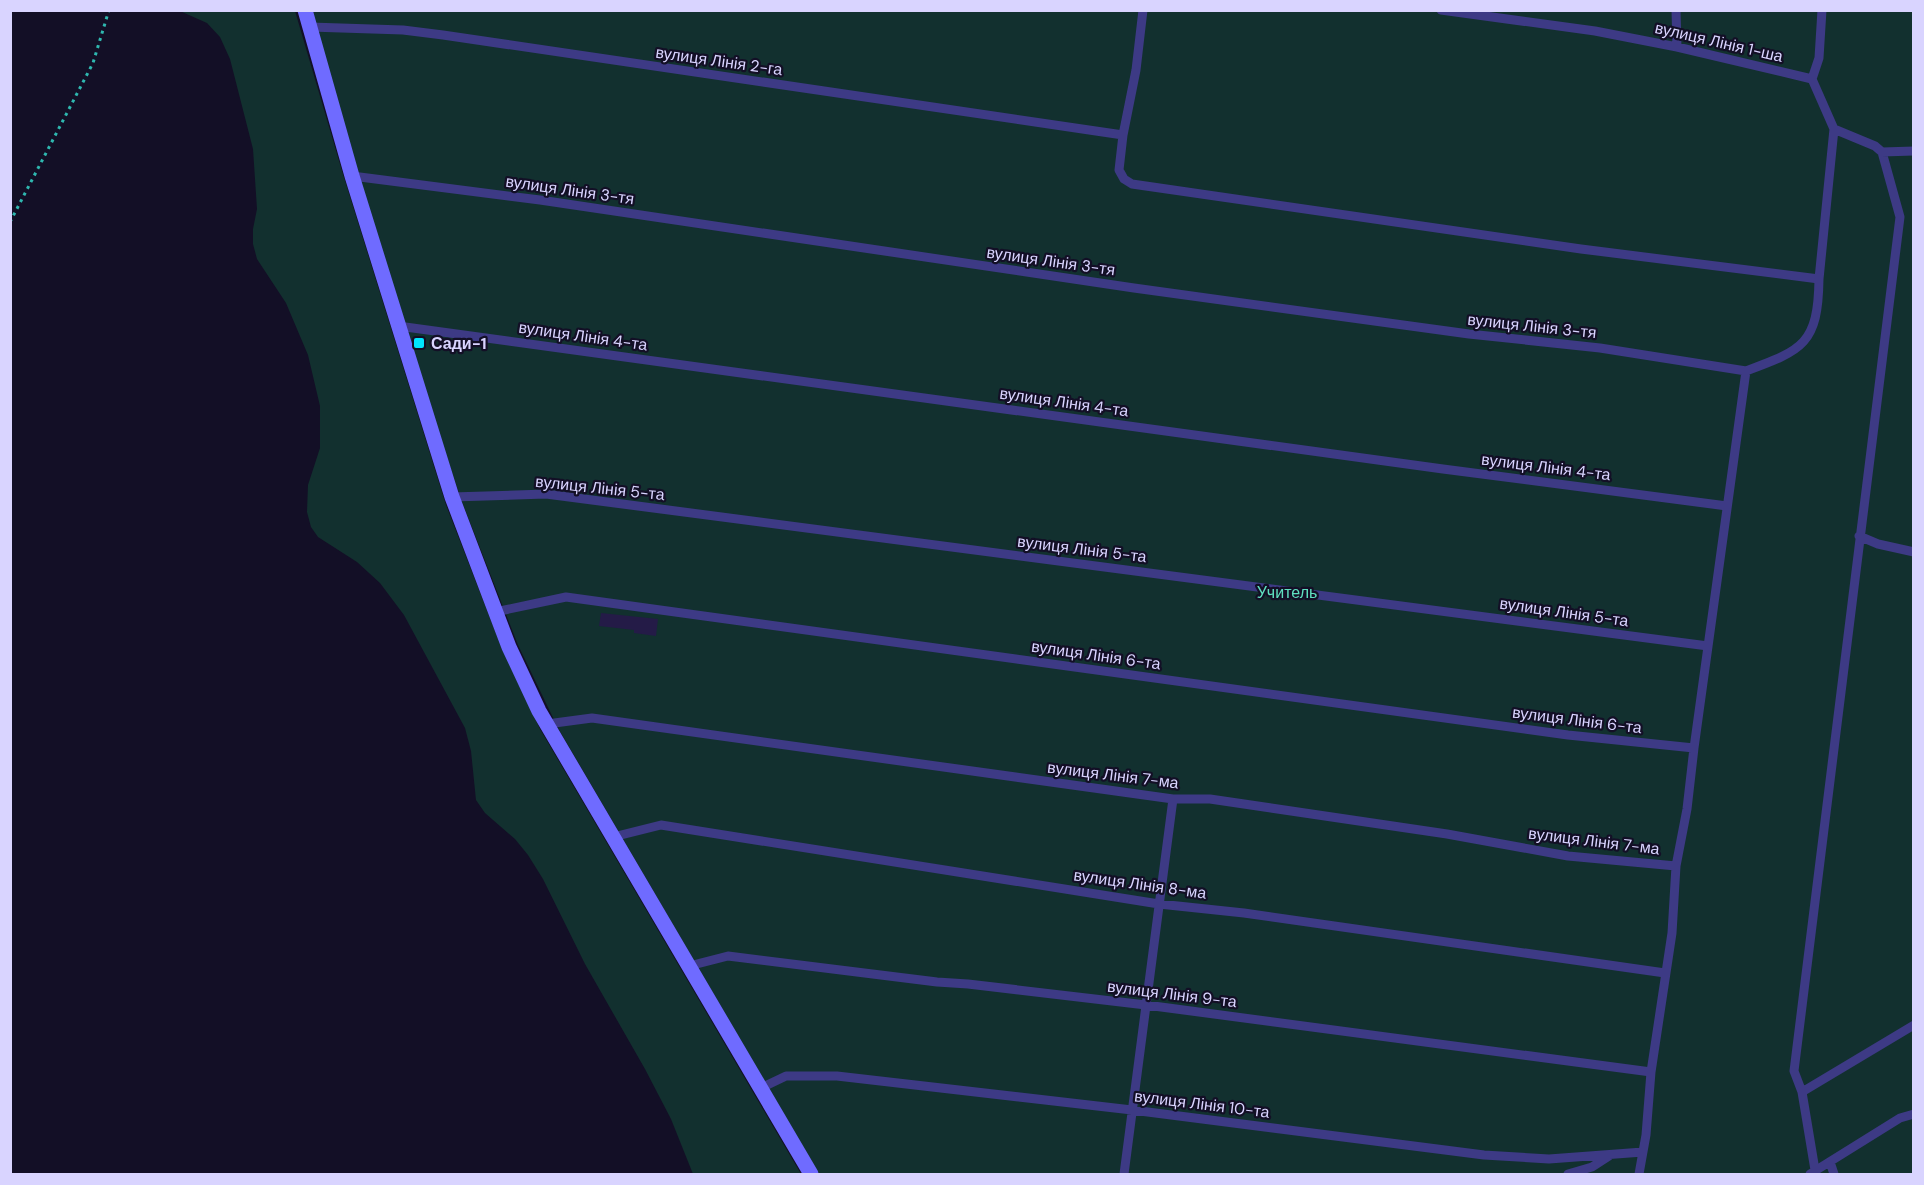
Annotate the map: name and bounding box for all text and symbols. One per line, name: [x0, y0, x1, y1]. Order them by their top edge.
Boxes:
street label: вулиця Лінія 1-ша: [1653, 17, 1785, 67]
street label: вулиця Лінія 2-га: [654, 42, 784, 80]
street label: вулиця Лінія 3-тя: [504, 171, 636, 209]
street label: вулиця Лінія 3-тя: [985, 242, 1117, 280]
street label: вулиця Лінія 3-тя: [1466, 309, 1598, 343]
street label: вулиця Лінія 4-та: [517, 317, 649, 355]
place label: Сади-1: [431, 333, 487, 354]
marker: Сади-1: [412, 336, 426, 350]
street label: вулиця Лінія 4-та: [998, 383, 1130, 421]
street label: вулиця Лінія 4-та: [1480, 449, 1612, 485]
street label: вулиця Лінія 5-та: [534, 471, 666, 505]
street label: вулиця Лінія 5-та: [1016, 531, 1148, 567]
park label: Учитель: [1257, 582, 1317, 603]
street label: вулиця Лінія 5-та: [1498, 593, 1630, 631]
street label: вулиця Лінія 6-та: [1030, 636, 1162, 674]
street label: вулиця Лінія 6-та: [1511, 702, 1643, 738]
street label: вулиця Лінія 7-ма: [1046, 757, 1180, 793]
street label: вулиця Лінія 7-ма: [1527, 823, 1661, 859]
street label: вулиця Лінія 8-ма: [1072, 864, 1208, 904]
street label: вулиця Лінія 9-та: [1106, 976, 1238, 1012]
street label: вулиця Лінія 10-та: [1133, 1085, 1271, 1123]

